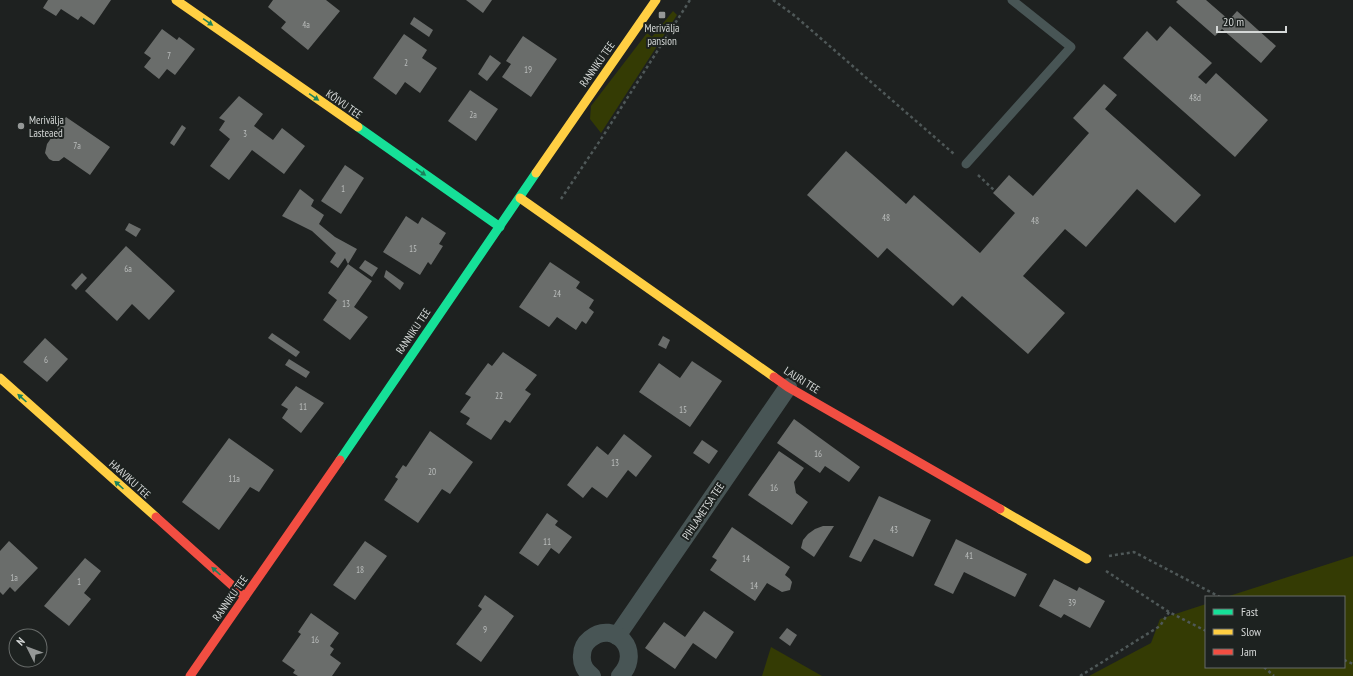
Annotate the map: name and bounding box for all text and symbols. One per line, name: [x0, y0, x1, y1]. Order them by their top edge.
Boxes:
scale bar: [1217, 8, 1286, 34]
marker: Merivälja pansion: [657, 10, 667, 20]
text: 20 m: [1223, 14, 1244, 29]
one-way arrow: [202, 18, 213, 26]
house number: 4a: [302, 19, 310, 30]
place label: Merivälja pansion: [645, 21, 679, 48]
street label: RANNIKU TEE: [576, 38, 618, 89]
house number: 7: [167, 50, 171, 61]
house number: 2: [404, 57, 408, 68]
house number: 19: [524, 64, 532, 75]
street label: KÕIVU TEE: [323, 86, 365, 122]
house number: 48d: [1189, 92, 1201, 103]
one-way arrow: [309, 93, 319, 101]
house number: 2a: [469, 109, 477, 120]
place label: Merivälja Lasteaed: [29, 113, 64, 140]
marker: Merivälja Lasteaed: [16, 121, 26, 131]
house number: 3: [243, 128, 247, 139]
house number: 7a: [73, 140, 81, 151]
one-way arrow: [415, 168, 426, 176]
house number: 1: [341, 183, 345, 194]
house number: 48: [882, 212, 890, 223]
house number: 48: [1031, 215, 1039, 226]
house number: 15: [409, 243, 417, 254]
house number: 6a: [124, 263, 132, 274]
house number: 24: [553, 288, 561, 299]
house number: 13: [342, 298, 350, 309]
street label: RANNIKU TEE: [393, 305, 434, 357]
house number: 6: [44, 354, 48, 365]
street label: LAURI TEE: [781, 364, 823, 397]
house number: 22: [495, 390, 503, 401]
one-way arrow: [17, 393, 27, 403]
house number: 11: [299, 401, 307, 412]
house number: 15: [679, 404, 687, 415]
house number: 16: [814, 448, 822, 459]
street label: HAAVIKU TEE: [106, 457, 154, 501]
house number: 13: [611, 457, 619, 468]
house number: 20: [428, 466, 436, 477]
house number: 11a: [228, 473, 240, 484]
one-way arrow: [114, 480, 124, 489]
street label: PIHLAMETSA TEE: [679, 480, 727, 542]
house number: 16: [770, 482, 778, 493]
house number: 43: [890, 524, 898, 535]
house number: 11: [543, 536, 551, 547]
house number: 41: [965, 550, 973, 561]
house number: 14: [742, 553, 750, 564]
house number: 18: [356, 564, 364, 575]
one-way arrow: [211, 567, 221, 576]
house number: 1a: [10, 572, 18, 583]
street label: RANNIKU TEE: [209, 572, 251, 623]
house number: 1: [77, 576, 81, 587]
house number: 14: [750, 580, 758, 591]
legend: [1205, 596, 1345, 668]
house number: 39: [1068, 597, 1076, 608]
text: Fast: [1241, 604, 1259, 619]
house number: 9: [483, 624, 487, 635]
text: Slow: [1241, 624, 1262, 639]
north arrow: [8, 628, 48, 668]
text: N: [13, 634, 28, 648]
house number: 16: [311, 634, 319, 645]
text: Jam: [1240, 644, 1257, 659]

